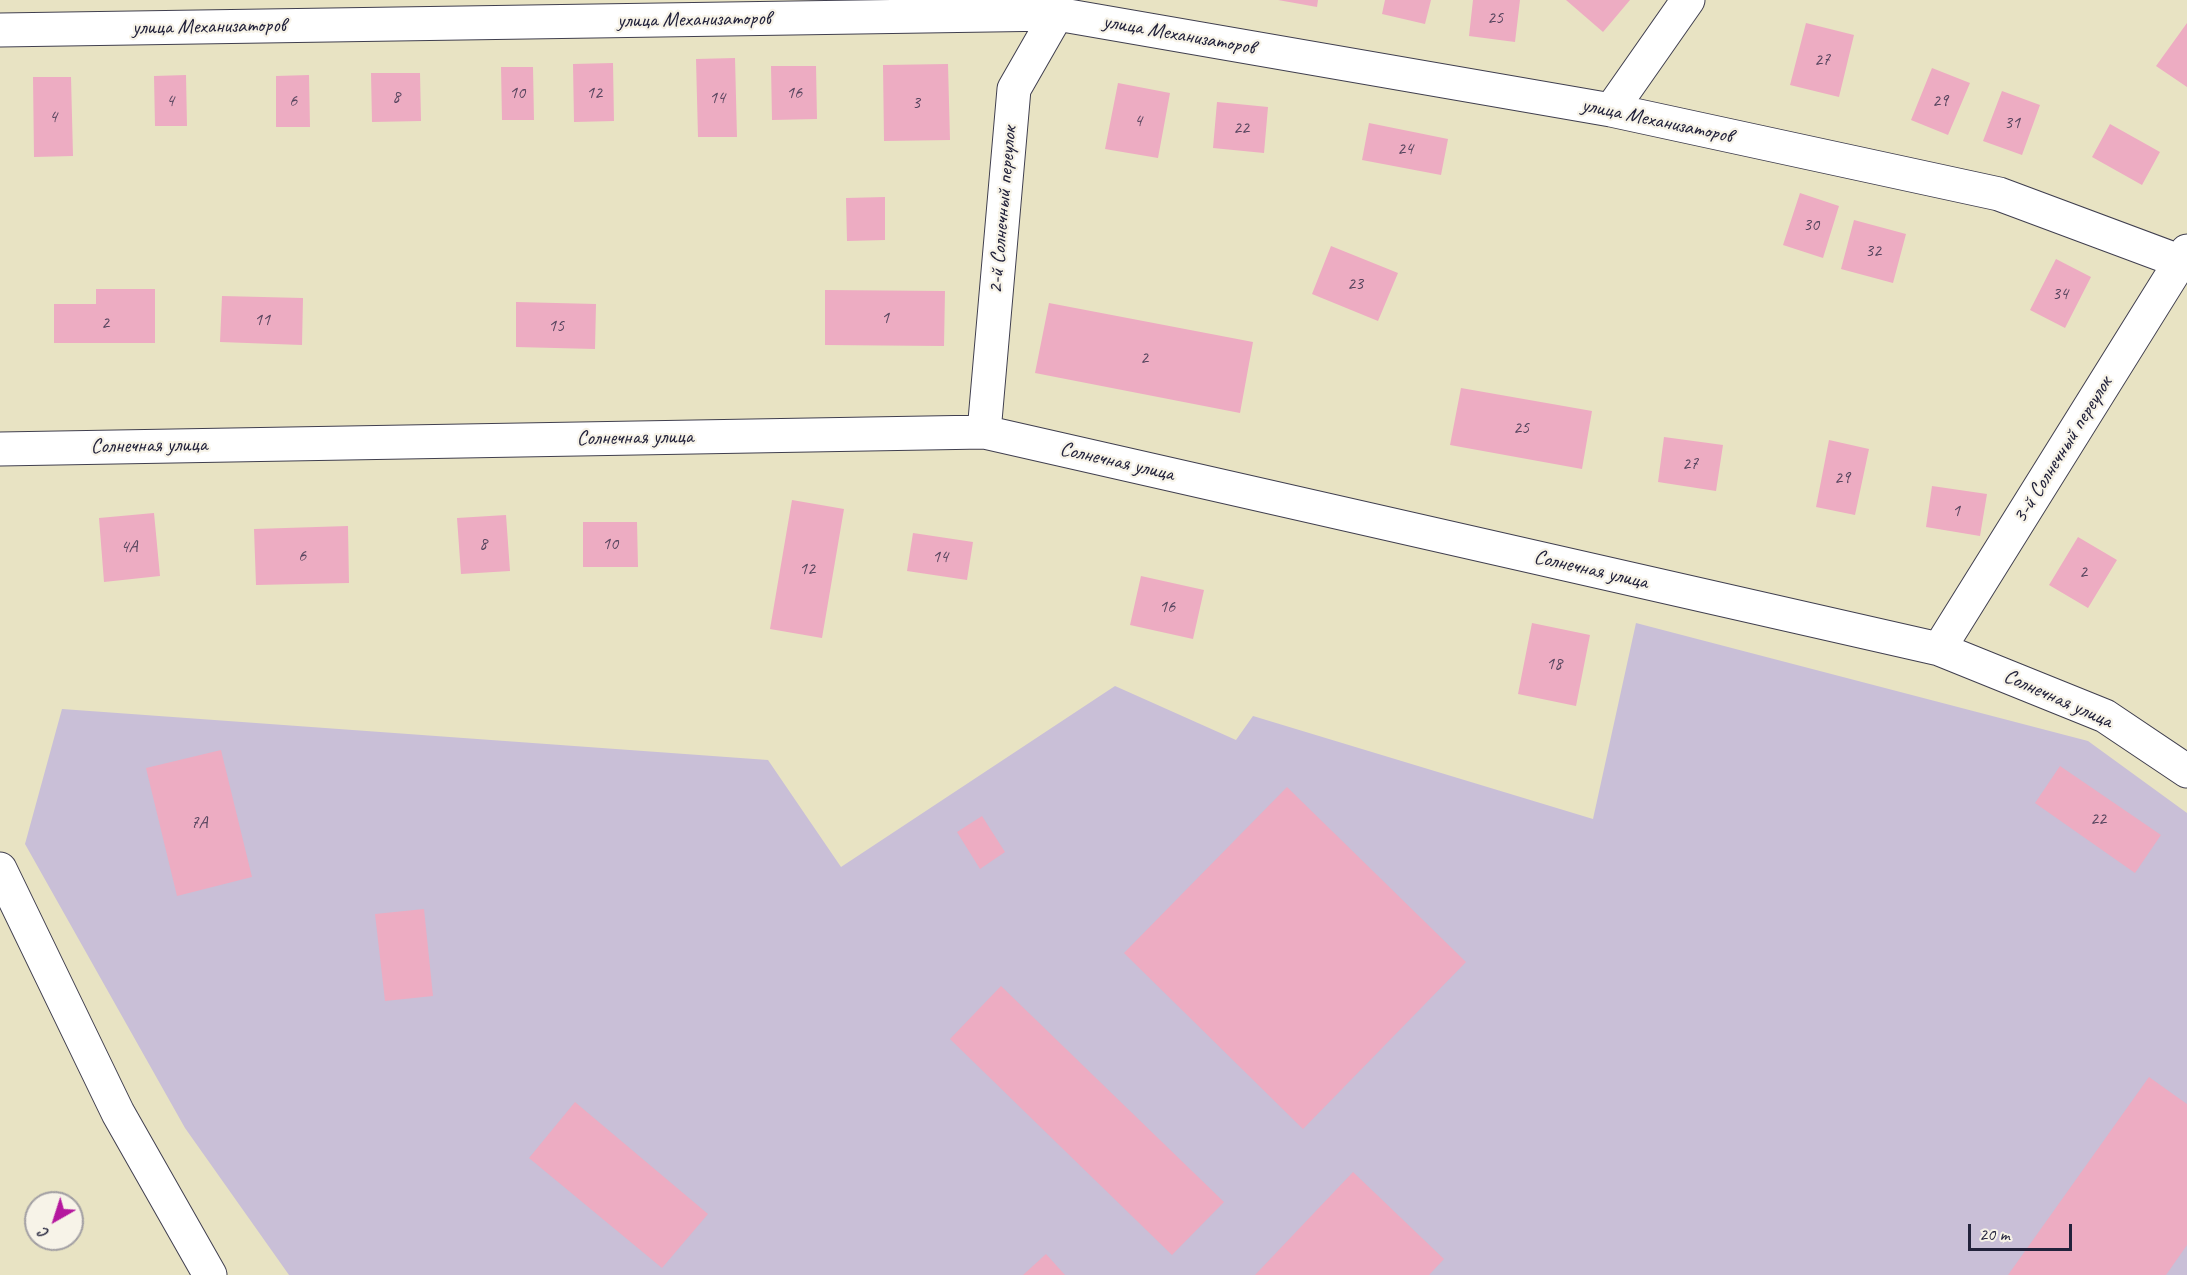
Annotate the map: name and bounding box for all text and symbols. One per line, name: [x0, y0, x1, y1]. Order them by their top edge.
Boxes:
street label: улица Механизаторов: [617, 6, 771, 34]
house number: 25: [1487, 7, 1503, 29]
street label: улица Механизаторов: [1101, 9, 1257, 61]
street label: улица Механизаторов: [132, 13, 286, 41]
house number: 27: [1814, 49, 1830, 71]
house number: 10: [509, 82, 525, 104]
house number: 12: [586, 82, 602, 104]
house number: 16: [786, 82, 802, 104]
house number: 8: [392, 86, 400, 108]
house number: 14: [709, 87, 725, 109]
house number: 4: [166, 90, 174, 112]
house number: 6: [289, 90, 297, 112]
house number: 29: [1932, 90, 1948, 112]
house number: 3: [912, 92, 920, 114]
street label: улица Механизаторов: [1579, 93, 1735, 149]
house number: 4: [49, 106, 57, 128]
house number: 4: [1134, 110, 1142, 132]
house number: 31: [2004, 112, 2020, 134]
house number: 22: [1233, 117, 1249, 139]
street label: 2-й Солнечный переулок: [983, 125, 1023, 295]
house number: 24: [1397, 138, 1413, 160]
house number: 30: [1803, 214, 1819, 236]
house number: 32: [1865, 240, 1881, 262]
house number: 23: [1347, 273, 1363, 295]
house number: 34: [2052, 283, 2068, 305]
house number: 1: [881, 307, 889, 329]
house number: 11: [254, 309, 270, 331]
house number: 2: [101, 312, 109, 334]
house number: 15: [548, 315, 564, 337]
house number: 2: [1140, 347, 1148, 369]
street label: 3-й Солнечный переулок: [2008, 372, 2118, 528]
house number: 25: [1513, 417, 1529, 439]
street label: Солнечная улица: [577, 424, 693, 452]
street label: Солнечная улица: [91, 432, 207, 460]
street label: Солнечная улица: [1057, 437, 1177, 487]
house number: 27: [1682, 453, 1698, 475]
house number: 29: [1834, 467, 1850, 489]
house number: 1: [1952, 500, 1960, 522]
house number: 8: [479, 533, 487, 555]
house number: 10: [602, 533, 618, 555]
house number: 4А: [120, 536, 138, 558]
house number: 6: [298, 545, 306, 567]
street label: Солнечная улица: [1531, 545, 1651, 595]
house number: 14: [932, 546, 948, 568]
house number: 12: [799, 558, 815, 580]
house number: 2: [2079, 561, 2087, 583]
house number: 16: [1159, 596, 1175, 618]
house number: 18: [1546, 653, 1562, 675]
street label: Солнечная улица: [2000, 664, 2116, 734]
house number: 22: [2090, 808, 2106, 830]
house number: 7А: [190, 812, 208, 834]
north arrow: [24, 1191, 84, 1251]
scale bar: [1971, 1212, 2074, 1250]
text: С: [35, 1223, 53, 1244]
text: 20 m: [1979, 1223, 2010, 1245]

